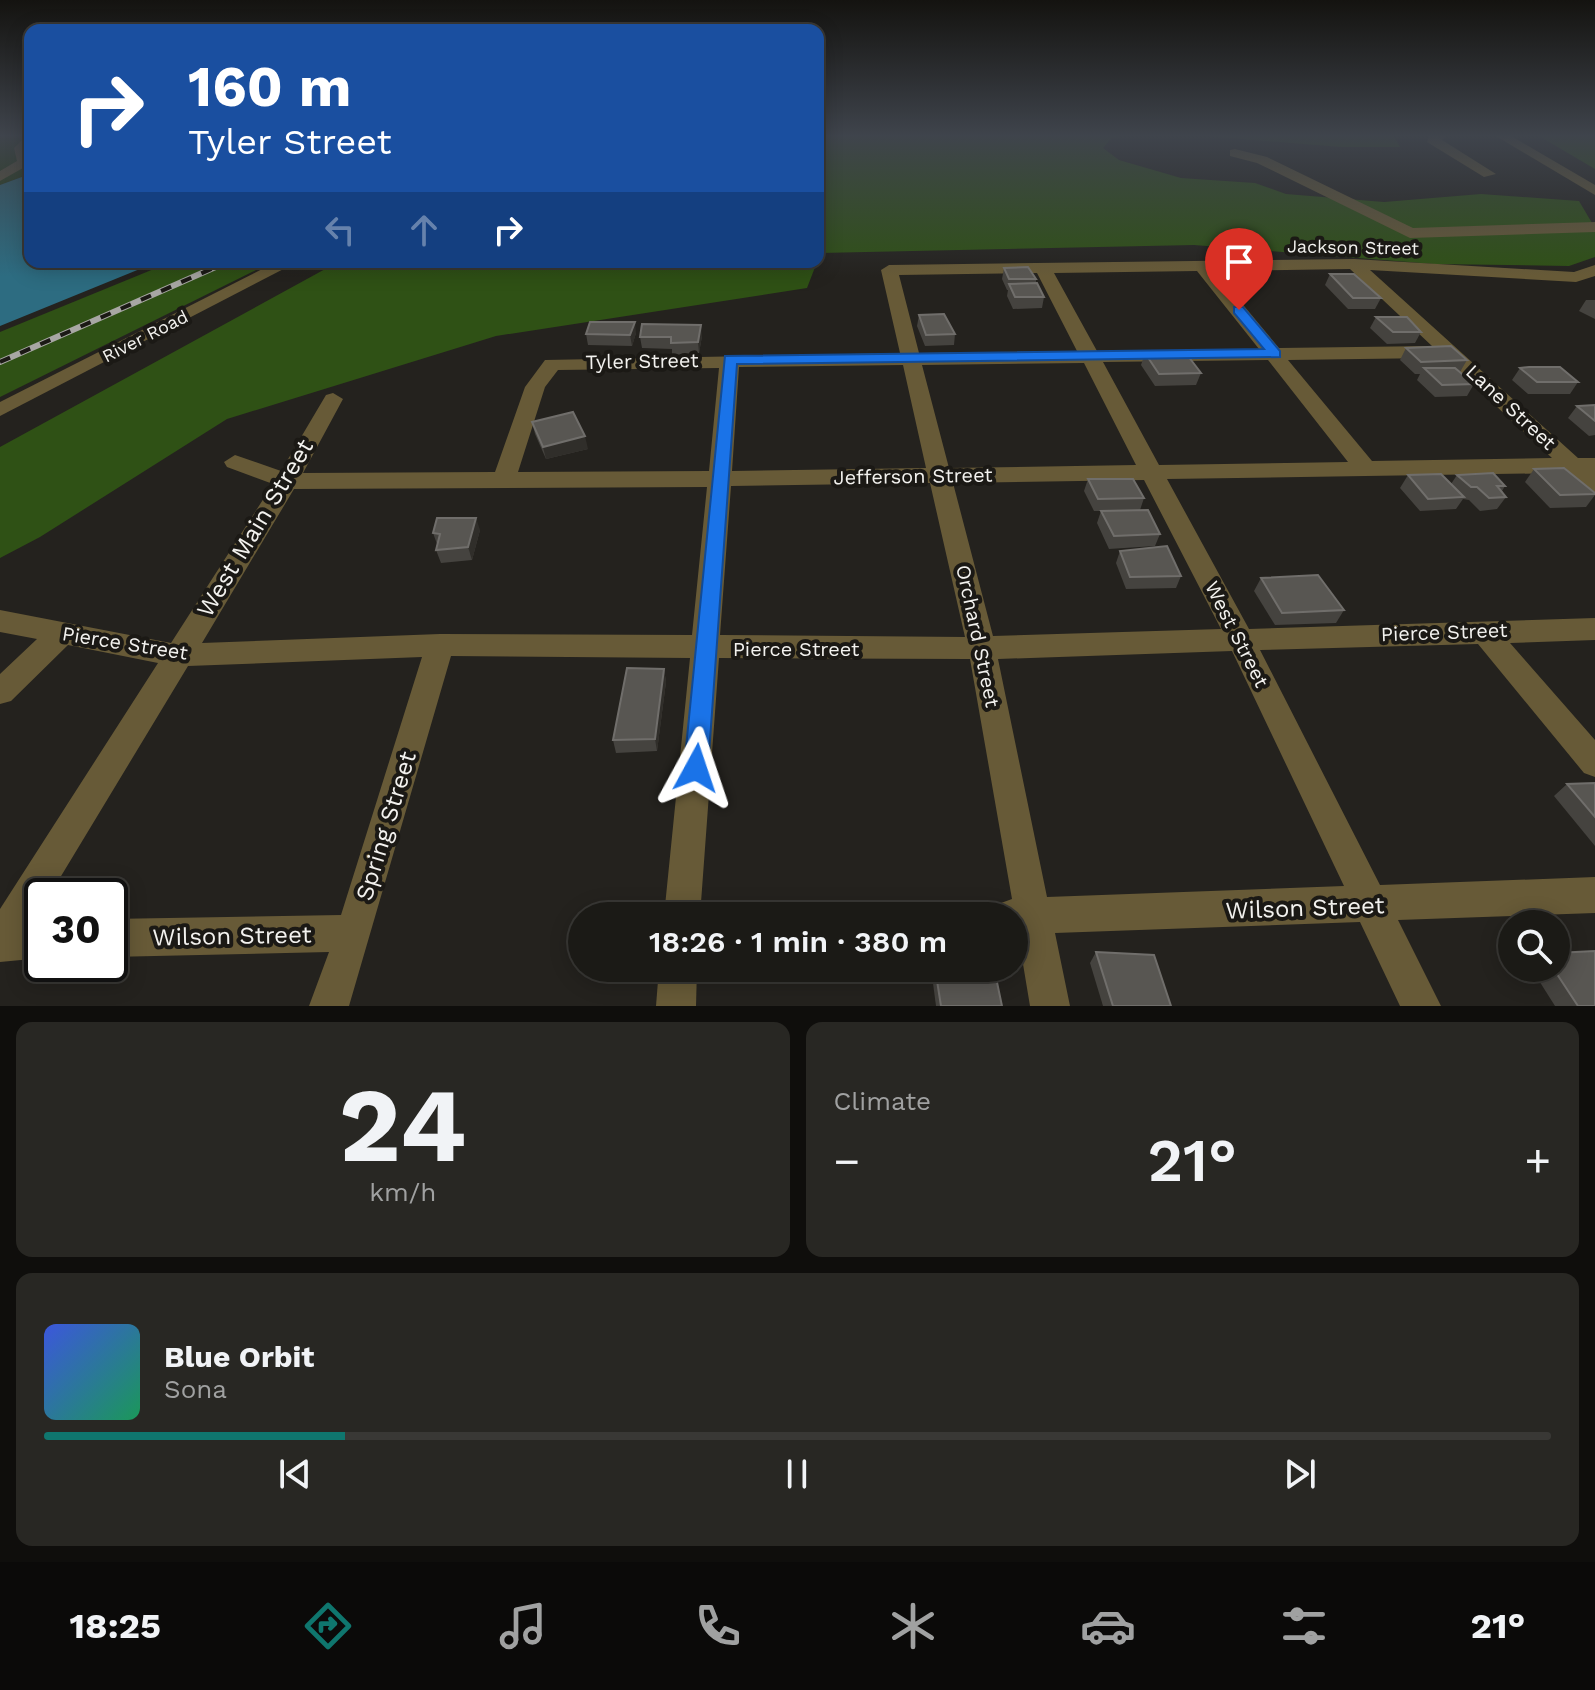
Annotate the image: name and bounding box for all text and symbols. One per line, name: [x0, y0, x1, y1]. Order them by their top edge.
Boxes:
text: 160 m: [188, 54, 351, 120]
icon: right: [56, 56, 160, 160]
text: Tyler Street: [188, 121, 392, 163]
icon: left: [318, 208, 362, 252]
icon: ahead: [402, 208, 446, 252]
icon: right: [486, 208, 530, 252]
pin: [1205, 228, 1273, 310]
street label: Jackson Street: [1287, 235, 1420, 259]
icon: arrive: [1217, 240, 1261, 284]
street label: River Road: [99, 305, 191, 367]
street label: Tyler Street: [585, 348, 699, 374]
street label: Lane Street: [1461, 359, 1561, 455]
street label: West Main Street: [191, 434, 319, 622]
street label: Jefferson Street: [833, 463, 993, 489]
street label: Orchard Street: [951, 563, 1005, 710]
street label: West Street: [1200, 577, 1274, 692]
street label: Pierce Street: [1380, 618, 1508, 646]
street label: Pierce Street: [61, 621, 190, 665]
street label: Pierce Street: [733, 637, 860, 661]
position arrow: [654, 726, 738, 810]
street label: Spring Street: [350, 748, 422, 904]
speed limit sign: 30: [24, 878, 128, 982]
street label: Wilson Street: [1225, 891, 1385, 925]
map controls: [1498, 910, 1570, 982]
button: search: [1498, 910, 1570, 982]
street label: Wilson Street: [152, 921, 312, 951]
text: 18:26 · 1 min · 380 m: [649, 924, 947, 959]
text: 24: [339, 1064, 467, 1186]
text: Climate: [834, 1086, 931, 1116]
text: 21°: [1148, 1125, 1237, 1196]
text: −: [834, 1135, 860, 1187]
text: +: [1524, 1135, 1551, 1187]
text: km/h: [369, 1177, 436, 1207]
text: Blue Orbit: [164, 1339, 314, 1374]
text: Sona: [164, 1374, 227, 1404]
icon: previous: [273, 1452, 317, 1496]
icon: pause: [775, 1452, 819, 1496]
icon: next: [1278, 1452, 1322, 1496]
icon: directions: [300, 1598, 356, 1654]
icon: music: [495, 1598, 551, 1654]
icon: phone: [690, 1598, 746, 1654]
icon: climate: [885, 1598, 941, 1654]
icon: car: [1080, 1598, 1136, 1654]
icon: filters: [1276, 1598, 1332, 1654]
text: 18:25: [70, 1605, 161, 1647]
text: 21°: [1471, 1605, 1525, 1647]

